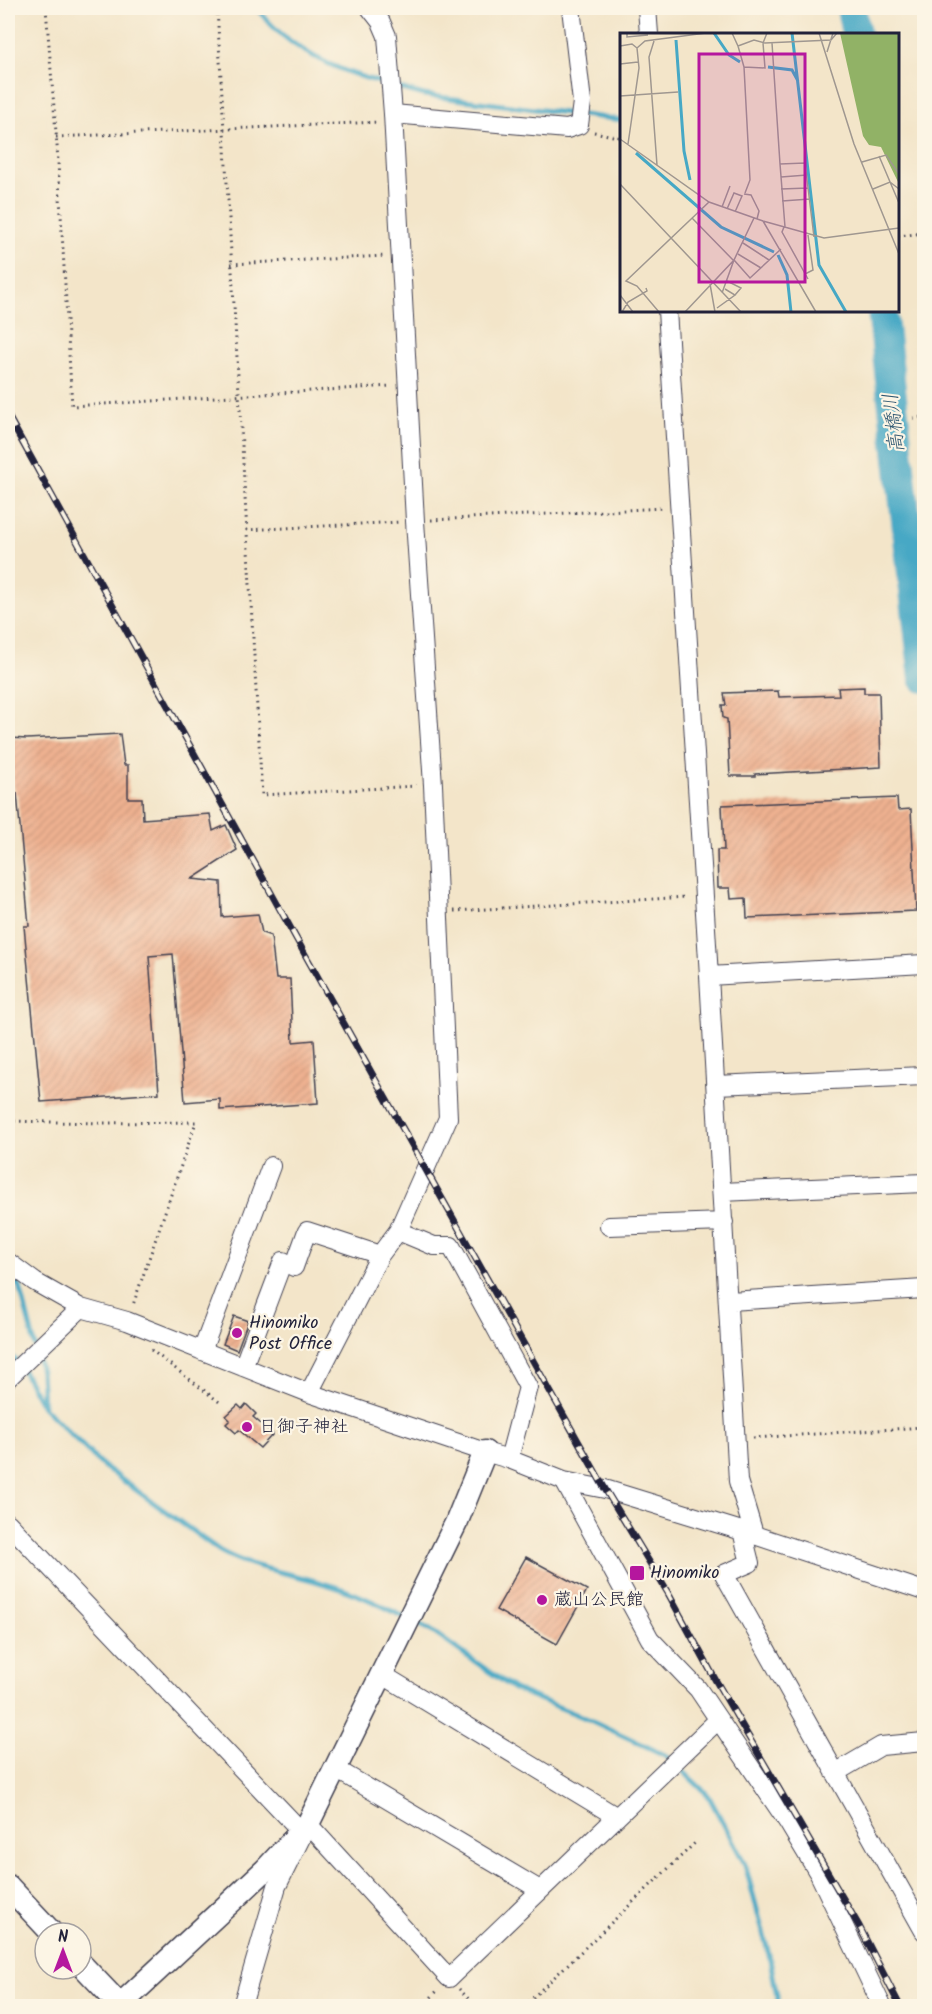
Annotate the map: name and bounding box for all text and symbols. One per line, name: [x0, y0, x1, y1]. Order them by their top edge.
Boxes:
inset map: [620, 33, 899, 312]
water label: 高橋川: [875, 391, 915, 455]
place label: Hinomiko Post Office: [249, 1309, 332, 1359]
marker: Hinomiko Post Office: [230, 1326, 244, 1340]
place label: 日御子神社: [259, 1413, 349, 1442]
marker: 日御子神社: [240, 1420, 254, 1434]
place label: Hinomiko: [650, 1559, 719, 1588]
marker: Hinomiko: [628, 1564, 646, 1582]
place label: 蔵山公民館: [554, 1586, 644, 1615]
marker: 蔵山公民館: [535, 1593, 549, 1607]
north arrow: [33, 1921, 93, 1981]
text: N: [58, 1925, 68, 1950]

